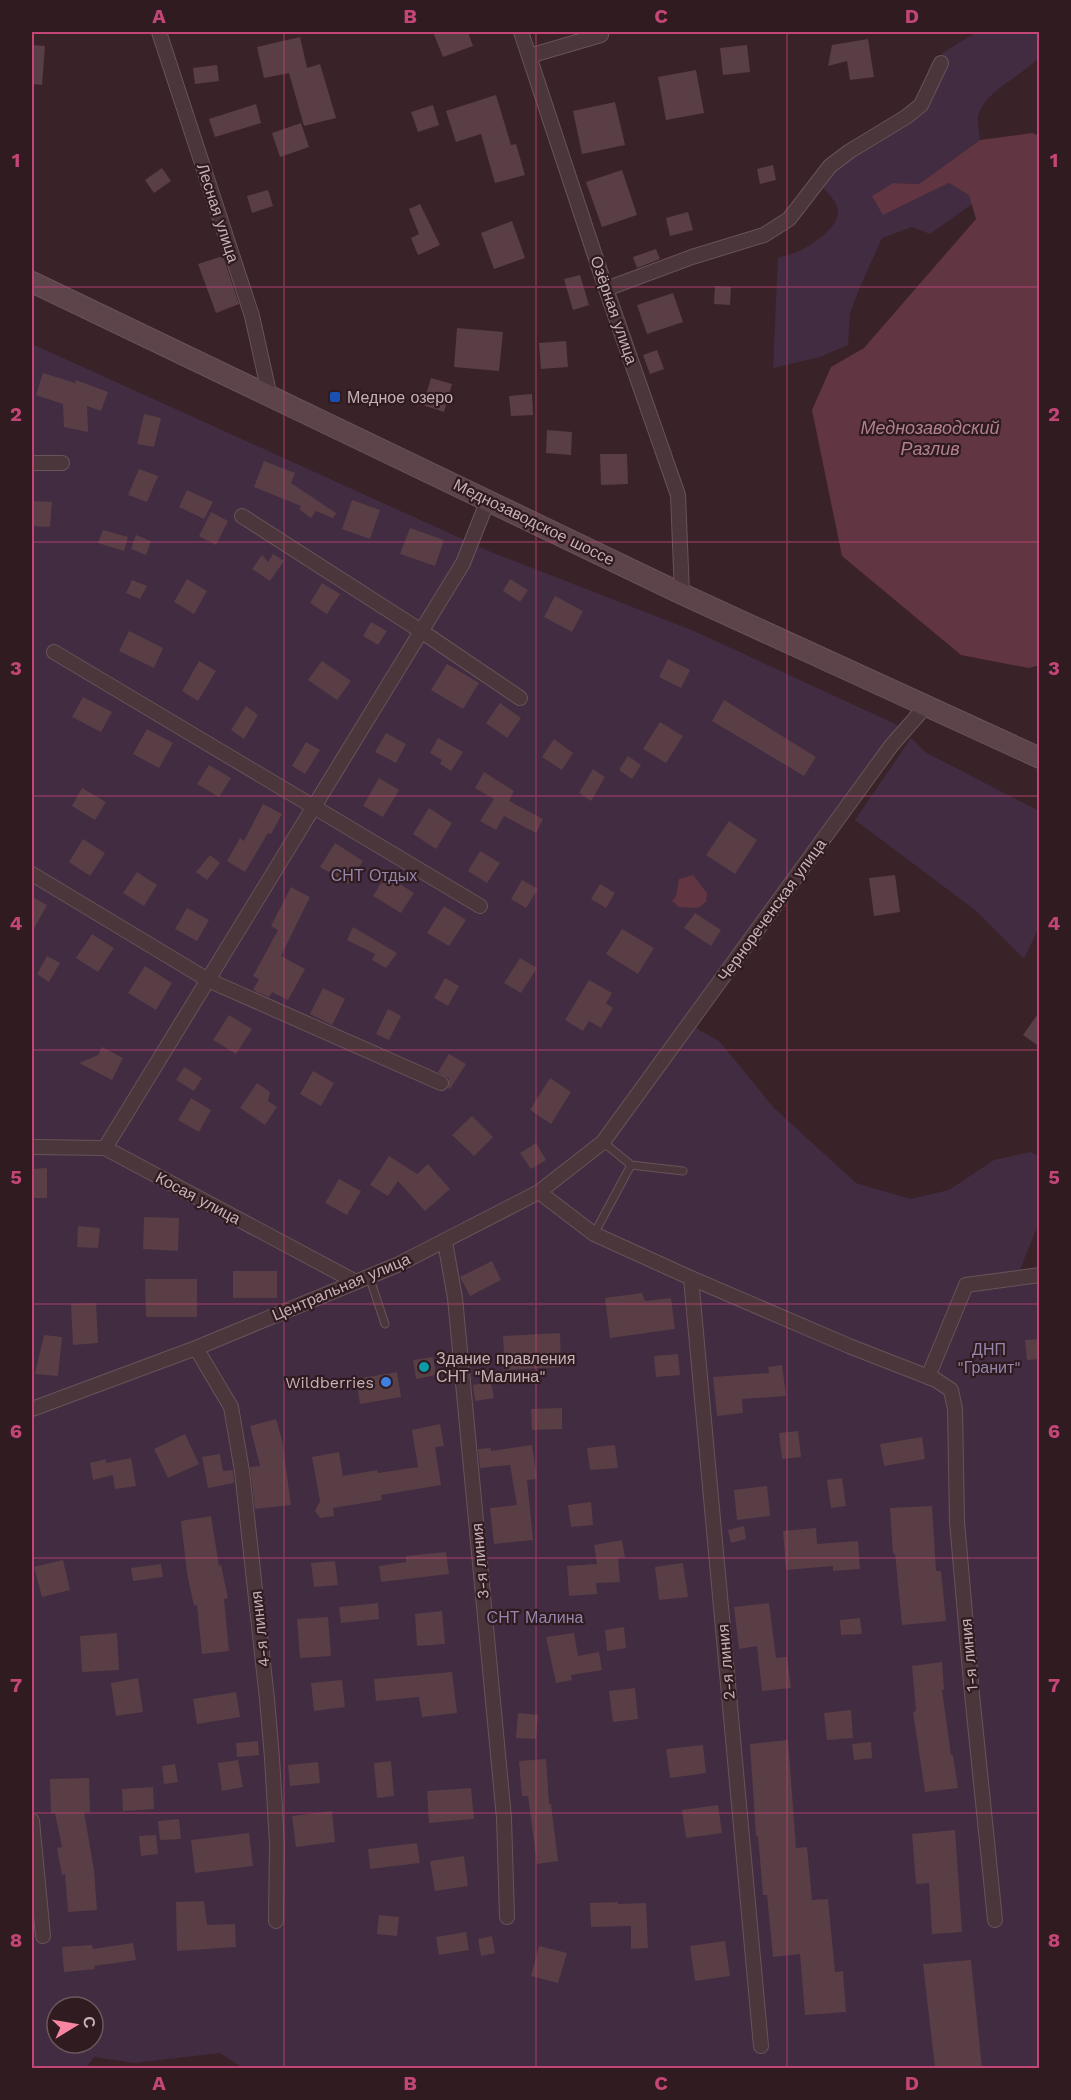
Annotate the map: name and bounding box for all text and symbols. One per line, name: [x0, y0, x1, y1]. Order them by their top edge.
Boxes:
text: A: [152, 4, 166, 28]
text: B: [403, 4, 417, 28]
text: C: [654, 4, 668, 28]
text: D: [905, 4, 919, 28]
text: 1: [12, 148, 20, 172]
text: 1: [1050, 148, 1058, 172]
street label: Лесная улица: [193, 161, 243, 265]
street label: Озёрная улица: [587, 253, 641, 367]
place label: Медное озеро: [347, 388, 453, 407]
marker: Медное озеро: [328, 390, 342, 404]
text: 2: [10, 402, 22, 426]
text: 2: [1048, 402, 1060, 426]
water label: Меднозаводский Разлив: [860, 417, 1000, 459]
street label: Меднозаводское шоссе: [451, 475, 618, 569]
text: 3: [10, 656, 22, 680]
text: 3: [1048, 656, 1060, 680]
street label: Чернореченская улица: [714, 835, 830, 985]
park label: СНТ Отдых: [331, 866, 417, 885]
text: 4: [10, 911, 23, 935]
text: 4: [1048, 911, 1061, 935]
text: 5: [10, 1165, 22, 1189]
text: 5: [1048, 1165, 1060, 1189]
street label: Косая улица: [152, 1168, 244, 1228]
street label: Центральная улица: [269, 1249, 413, 1325]
park label: ДНП "Гранит": [957, 1340, 1021, 1377]
place label: Здание правления СНТ "Малина": [436, 1349, 575, 1386]
marker: Здание правления СНТ "Малина": [417, 1360, 431, 1374]
place label: Wildberries: [285, 1373, 374, 1392]
marker: Wildberries: [379, 1375, 393, 1389]
text: 6: [10, 1419, 22, 1443]
text: 6: [1048, 1419, 1060, 1443]
street label: 3-я линия: [467, 1522, 493, 1600]
street label: 4-я линия: [247, 1590, 273, 1668]
park label: СНТ Малина: [487, 1608, 583, 1627]
street label: 1-я линия: [956, 1618, 982, 1692]
street label: 2-я линия: [713, 1623, 739, 1701]
text: 7: [10, 1673, 22, 1697]
text: 7: [1048, 1673, 1060, 1697]
text: 8: [10, 1928, 22, 1952]
text: 8: [1048, 1928, 1060, 1952]
north arrow: [45, 1995, 105, 2055]
text: С: [79, 2015, 100, 2030]
text: A: [152, 2071, 166, 2095]
text: B: [403, 2071, 417, 2095]
text: C: [654, 2071, 668, 2095]
text: D: [905, 2071, 919, 2095]

